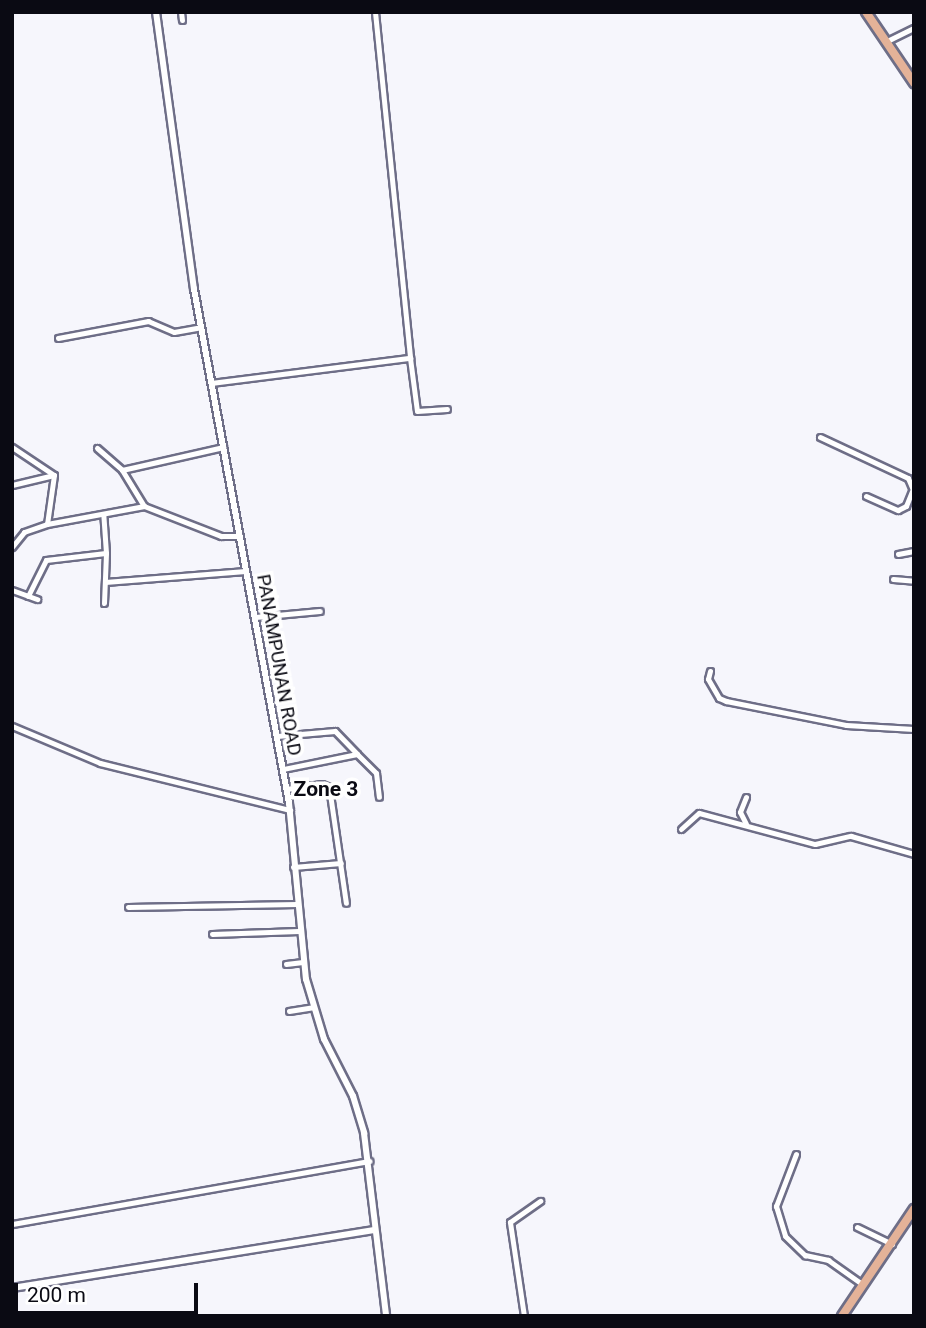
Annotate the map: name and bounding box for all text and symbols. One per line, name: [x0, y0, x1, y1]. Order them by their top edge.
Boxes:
street label: PANAMPUNAN ROAD: [252, 572, 306, 758]
district label: Zone 3: [294, 776, 358, 802]
scale bar: [18, 1268, 201, 1312]
text: 200 m: [27, 1283, 86, 1307]

